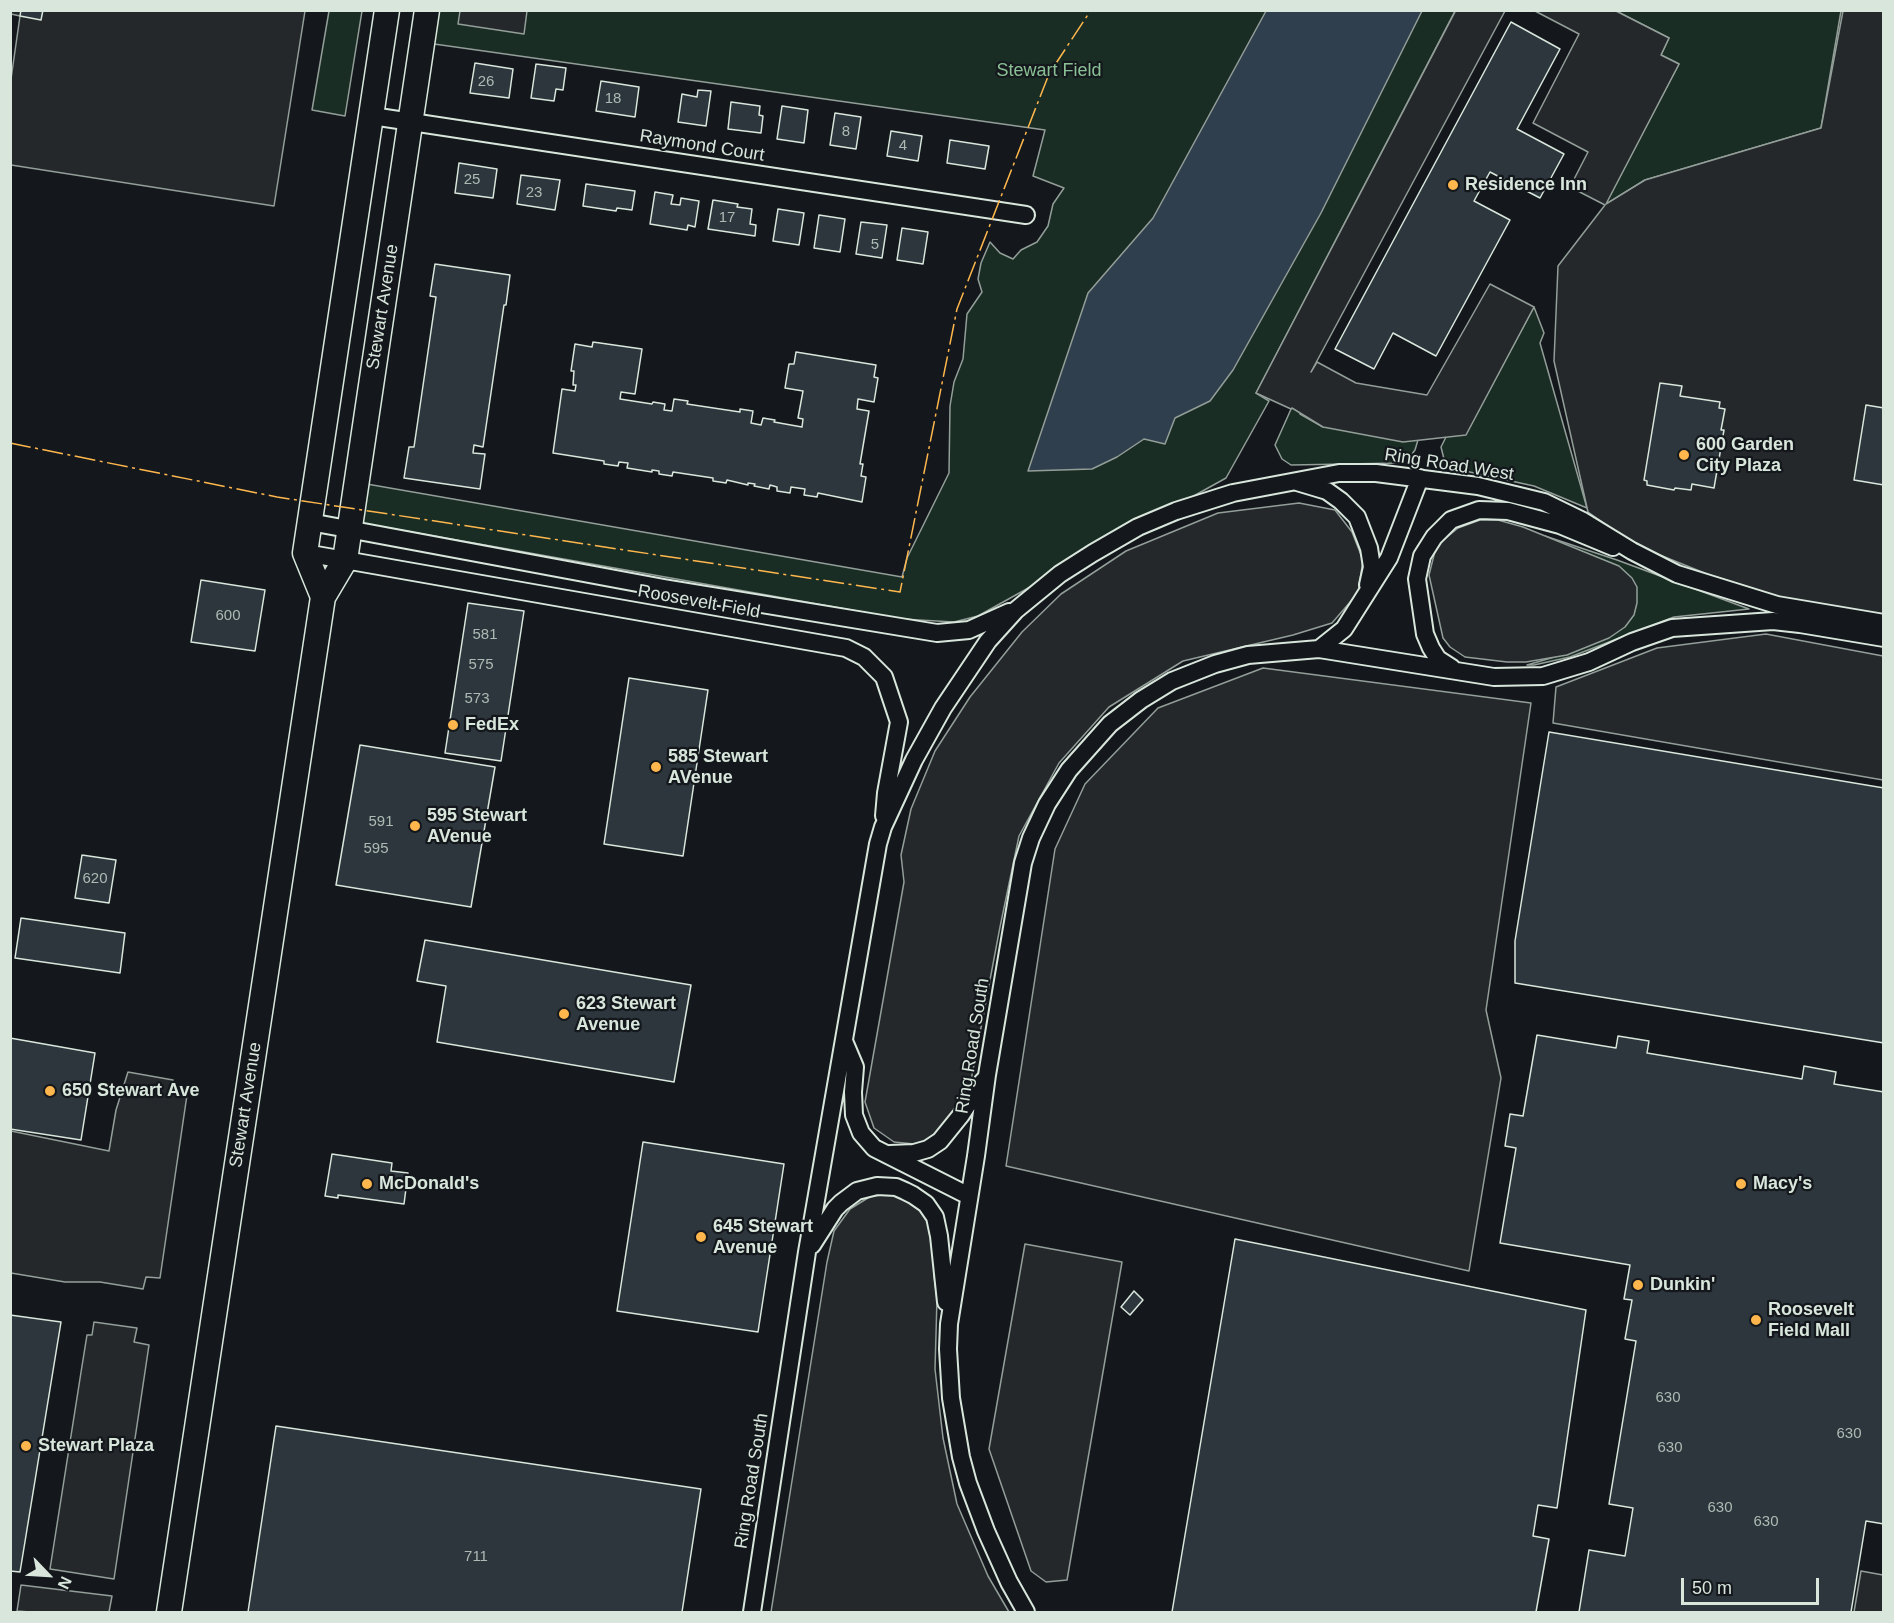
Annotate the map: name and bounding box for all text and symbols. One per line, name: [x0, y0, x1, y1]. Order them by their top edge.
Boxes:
park label: Stewart Field: [996, 60, 1102, 82]
house number: 26: [478, 73, 494, 91]
house number: 18: [605, 90, 621, 108]
house number: 8: [842, 123, 850, 141]
street label: Raymond Court: [638, 125, 766, 167]
house number: 4: [899, 137, 907, 155]
house number: 25: [464, 171, 480, 189]
place label: Residence Inn: [1465, 174, 1587, 196]
marker: Residence Inn: [1446, 178, 1460, 192]
house number: 23: [526, 184, 542, 202]
house number: 17: [719, 209, 735, 227]
house number: 5: [871, 236, 879, 254]
street label: Stewart Avenue: [362, 243, 404, 371]
place label: 600 Garden City Plaza: [1696, 434, 1794, 476]
street label: Ring Road West: [1383, 444, 1515, 486]
marker: 600 Garden City Plaza: [1677, 448, 1691, 462]
street label: Roosevelt Field: [636, 581, 762, 623]
house number: 600: [215, 607, 241, 625]
house number: 581: [472, 626, 498, 644]
house number: 575: [468, 656, 494, 674]
house number: 573: [464, 690, 490, 708]
place label: FedEx: [465, 714, 519, 736]
marker: FedEx: [446, 718, 460, 732]
place label: 585 Stewart AVenue: [668, 746, 768, 789]
marker: 585 Stewart AVenue: [649, 760, 663, 774]
place label: 595 Stewart AVenue: [427, 805, 527, 848]
house number: 591: [368, 813, 394, 831]
marker: 595 Stewart AVenue: [408, 819, 422, 833]
house number: 595: [363, 840, 389, 858]
house number: 620: [82, 870, 108, 888]
street label: Ring Road South: [952, 977, 994, 1115]
place label: 623 Stewart Avenue: [576, 993, 676, 1036]
marker: 623 Stewart Avenue: [557, 1007, 571, 1021]
street label: Stewart Avenue: [225, 1041, 267, 1169]
place label: 650 Stewart Ave: [62, 1080, 199, 1102]
marker: 650 Stewart Ave: [43, 1084, 57, 1098]
place label: McDonald's: [379, 1173, 479, 1195]
place label: Macy's: [1753, 1173, 1812, 1195]
marker: McDonald's: [360, 1177, 374, 1191]
marker: Macy's: [1734, 1177, 1748, 1191]
place label: 645 Stewart Avenue: [713, 1216, 813, 1258]
marker: 645 Stewart Avenue: [694, 1230, 708, 1244]
place label: Dunkin': [1650, 1274, 1715, 1296]
marker: Dunkin': [1631, 1278, 1645, 1292]
place label: Roosevelt Field Mall: [1768, 1299, 1854, 1342]
marker: Roosevelt Field Mall: [1749, 1313, 1763, 1327]
house number: 630: [1655, 1389, 1681, 1407]
street label: Ring Road South: [731, 1412, 773, 1550]
house number: 630: [1836, 1425, 1862, 1443]
place label: Stewart Plaza: [38, 1435, 154, 1457]
marker: Stewart Plaza: [19, 1439, 33, 1453]
house number: 630: [1657, 1439, 1683, 1457]
house number: 630: [1707, 1499, 1733, 1517]
house number: 630: [1753, 1513, 1779, 1531]
north arrow: [18, 1545, 78, 1605]
house number: 711: [464, 1548, 488, 1566]
scale bar: [1684, 1566, 1822, 1604]
text: N: [55, 1574, 75, 1592]
text: 50 m: [1692, 1578, 1732, 1598]

